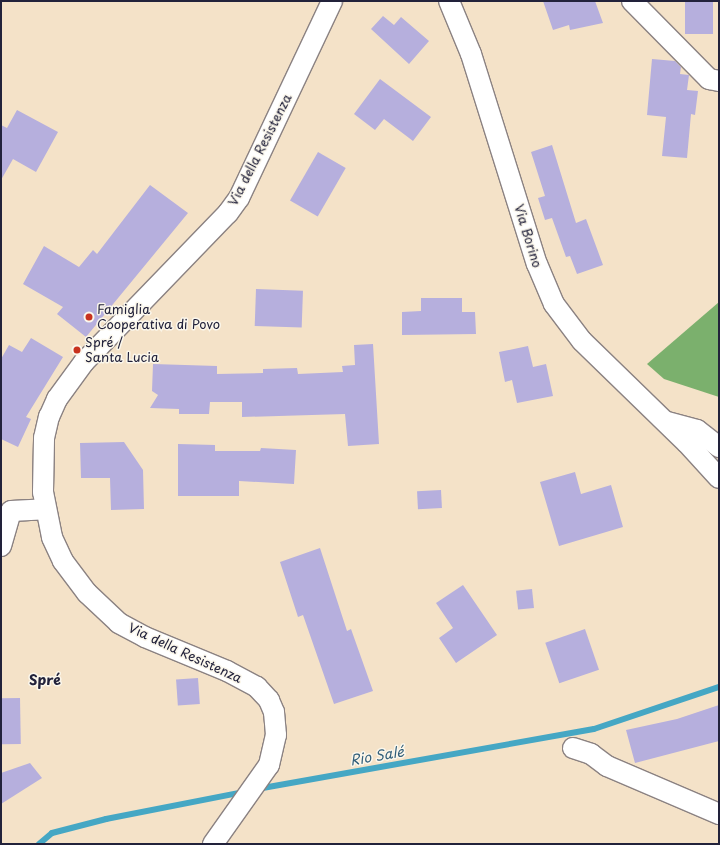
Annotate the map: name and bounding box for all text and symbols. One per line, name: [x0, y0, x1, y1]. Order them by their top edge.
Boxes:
street label: Via della Resistenza: [225, 92, 295, 208]
street label: Via Borino: [511, 202, 545, 270]
place label: Famiglia Cooperativa di Povo: [97, 302, 221, 333]
marker: Famiglia Cooperativa di Povo: [84, 312, 94, 322]
place label: Spré / Santa Lucia: [85, 335, 159, 366]
marker: Spré / Santa Lucia: [72, 345, 82, 355]
street label: Via della Resistenza: [126, 620, 244, 686]
district label: Spré: [29, 672, 61, 688]
water label: Rio Salé: [348, 743, 406, 769]

